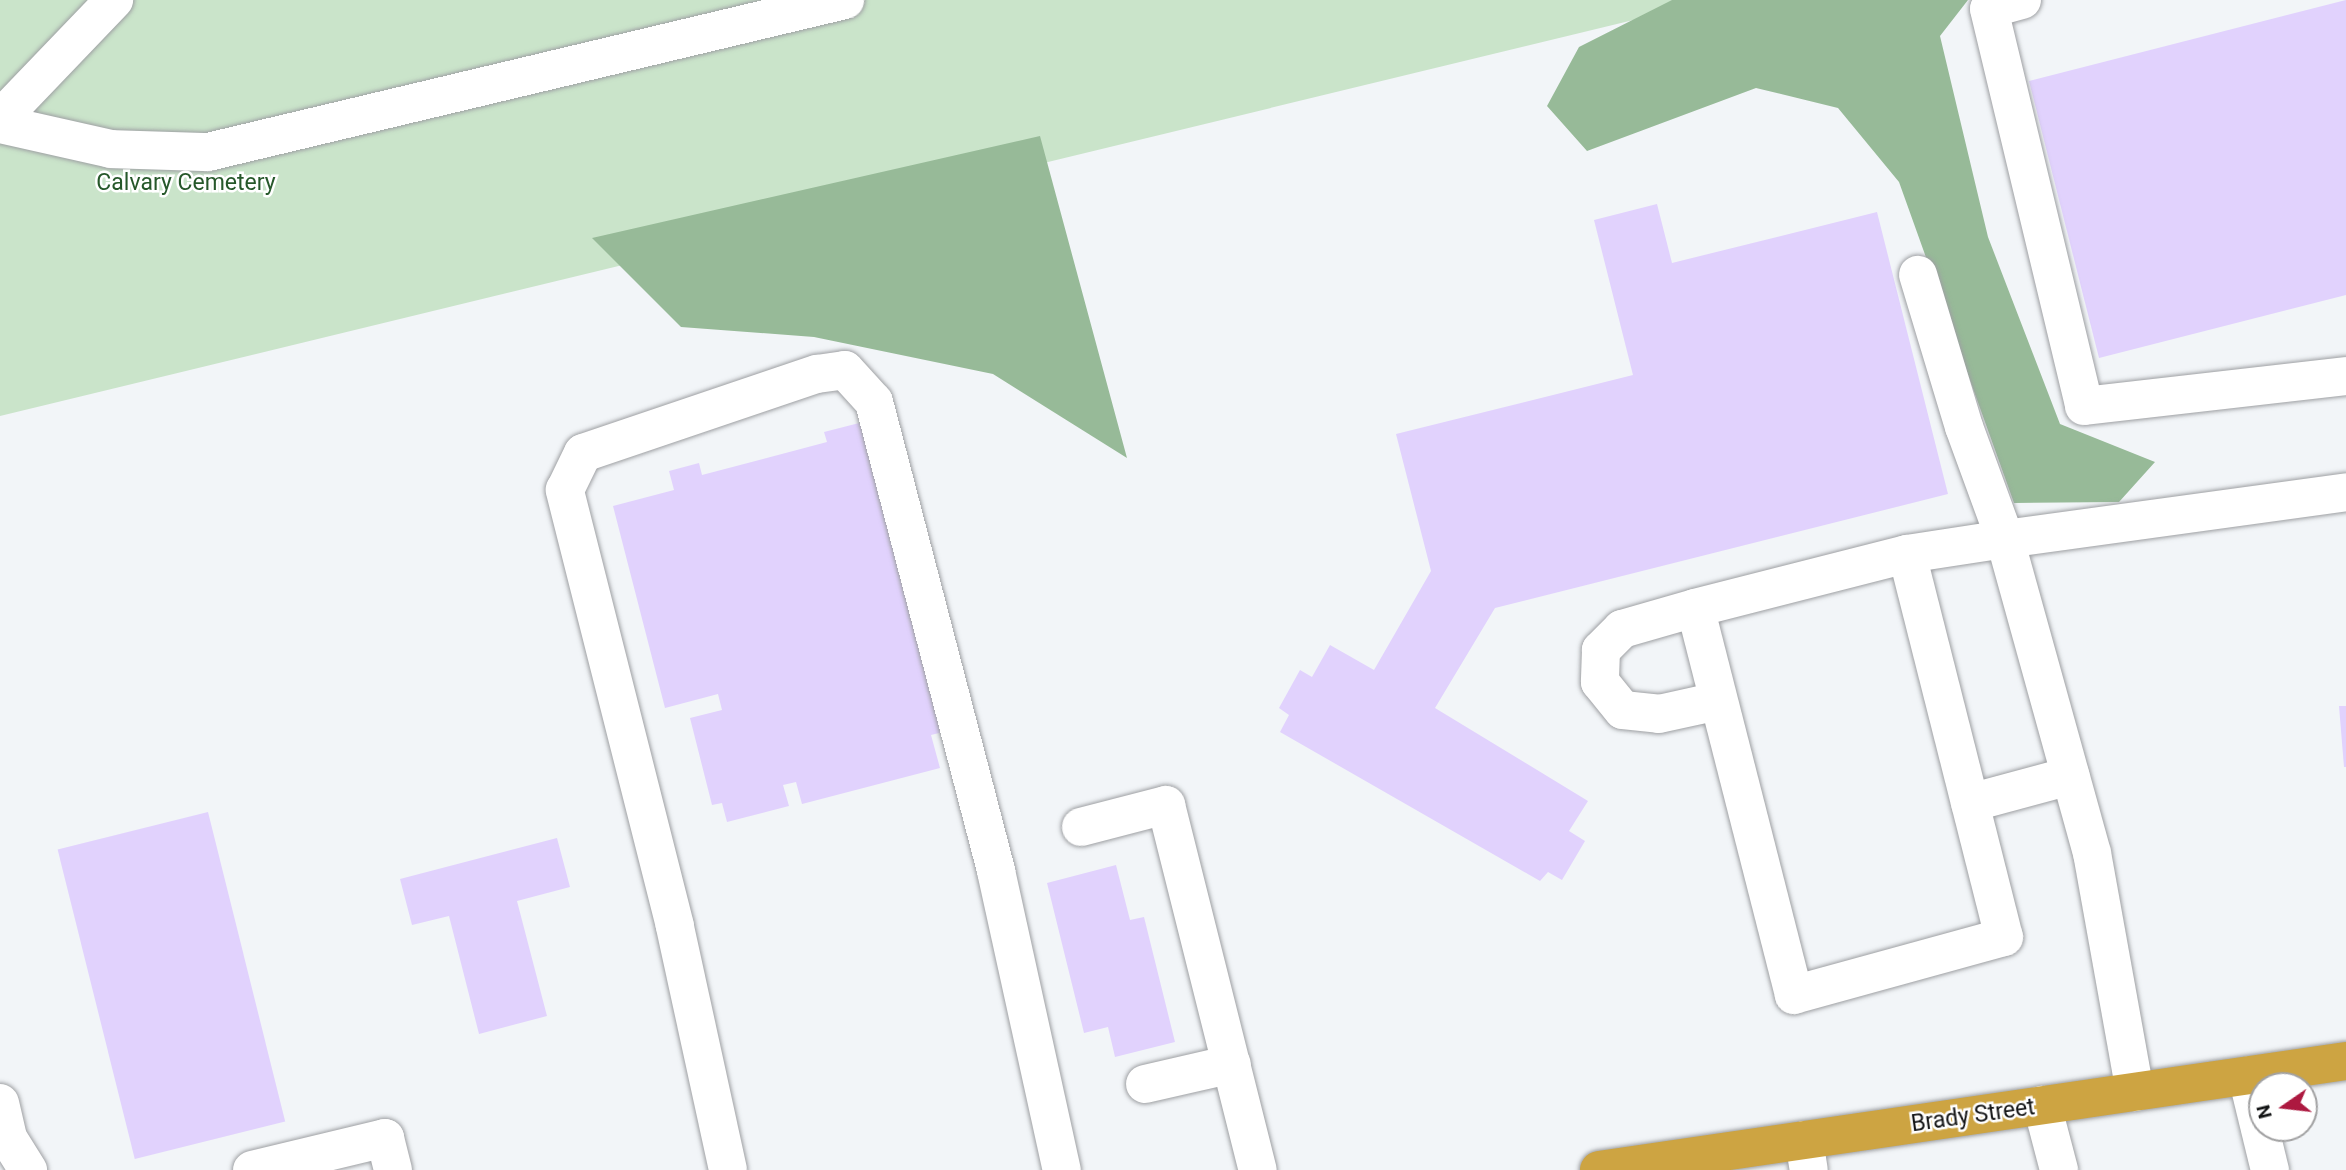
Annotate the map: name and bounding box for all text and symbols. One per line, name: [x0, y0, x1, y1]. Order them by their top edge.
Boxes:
park label: Calvary Cemetery: [96, 169, 276, 197]
north arrow: [2248, 1072, 2318, 1142]
street label: Brady Street: [1909, 1094, 2037, 1138]
text: N: [2251, 1102, 2277, 1121]

